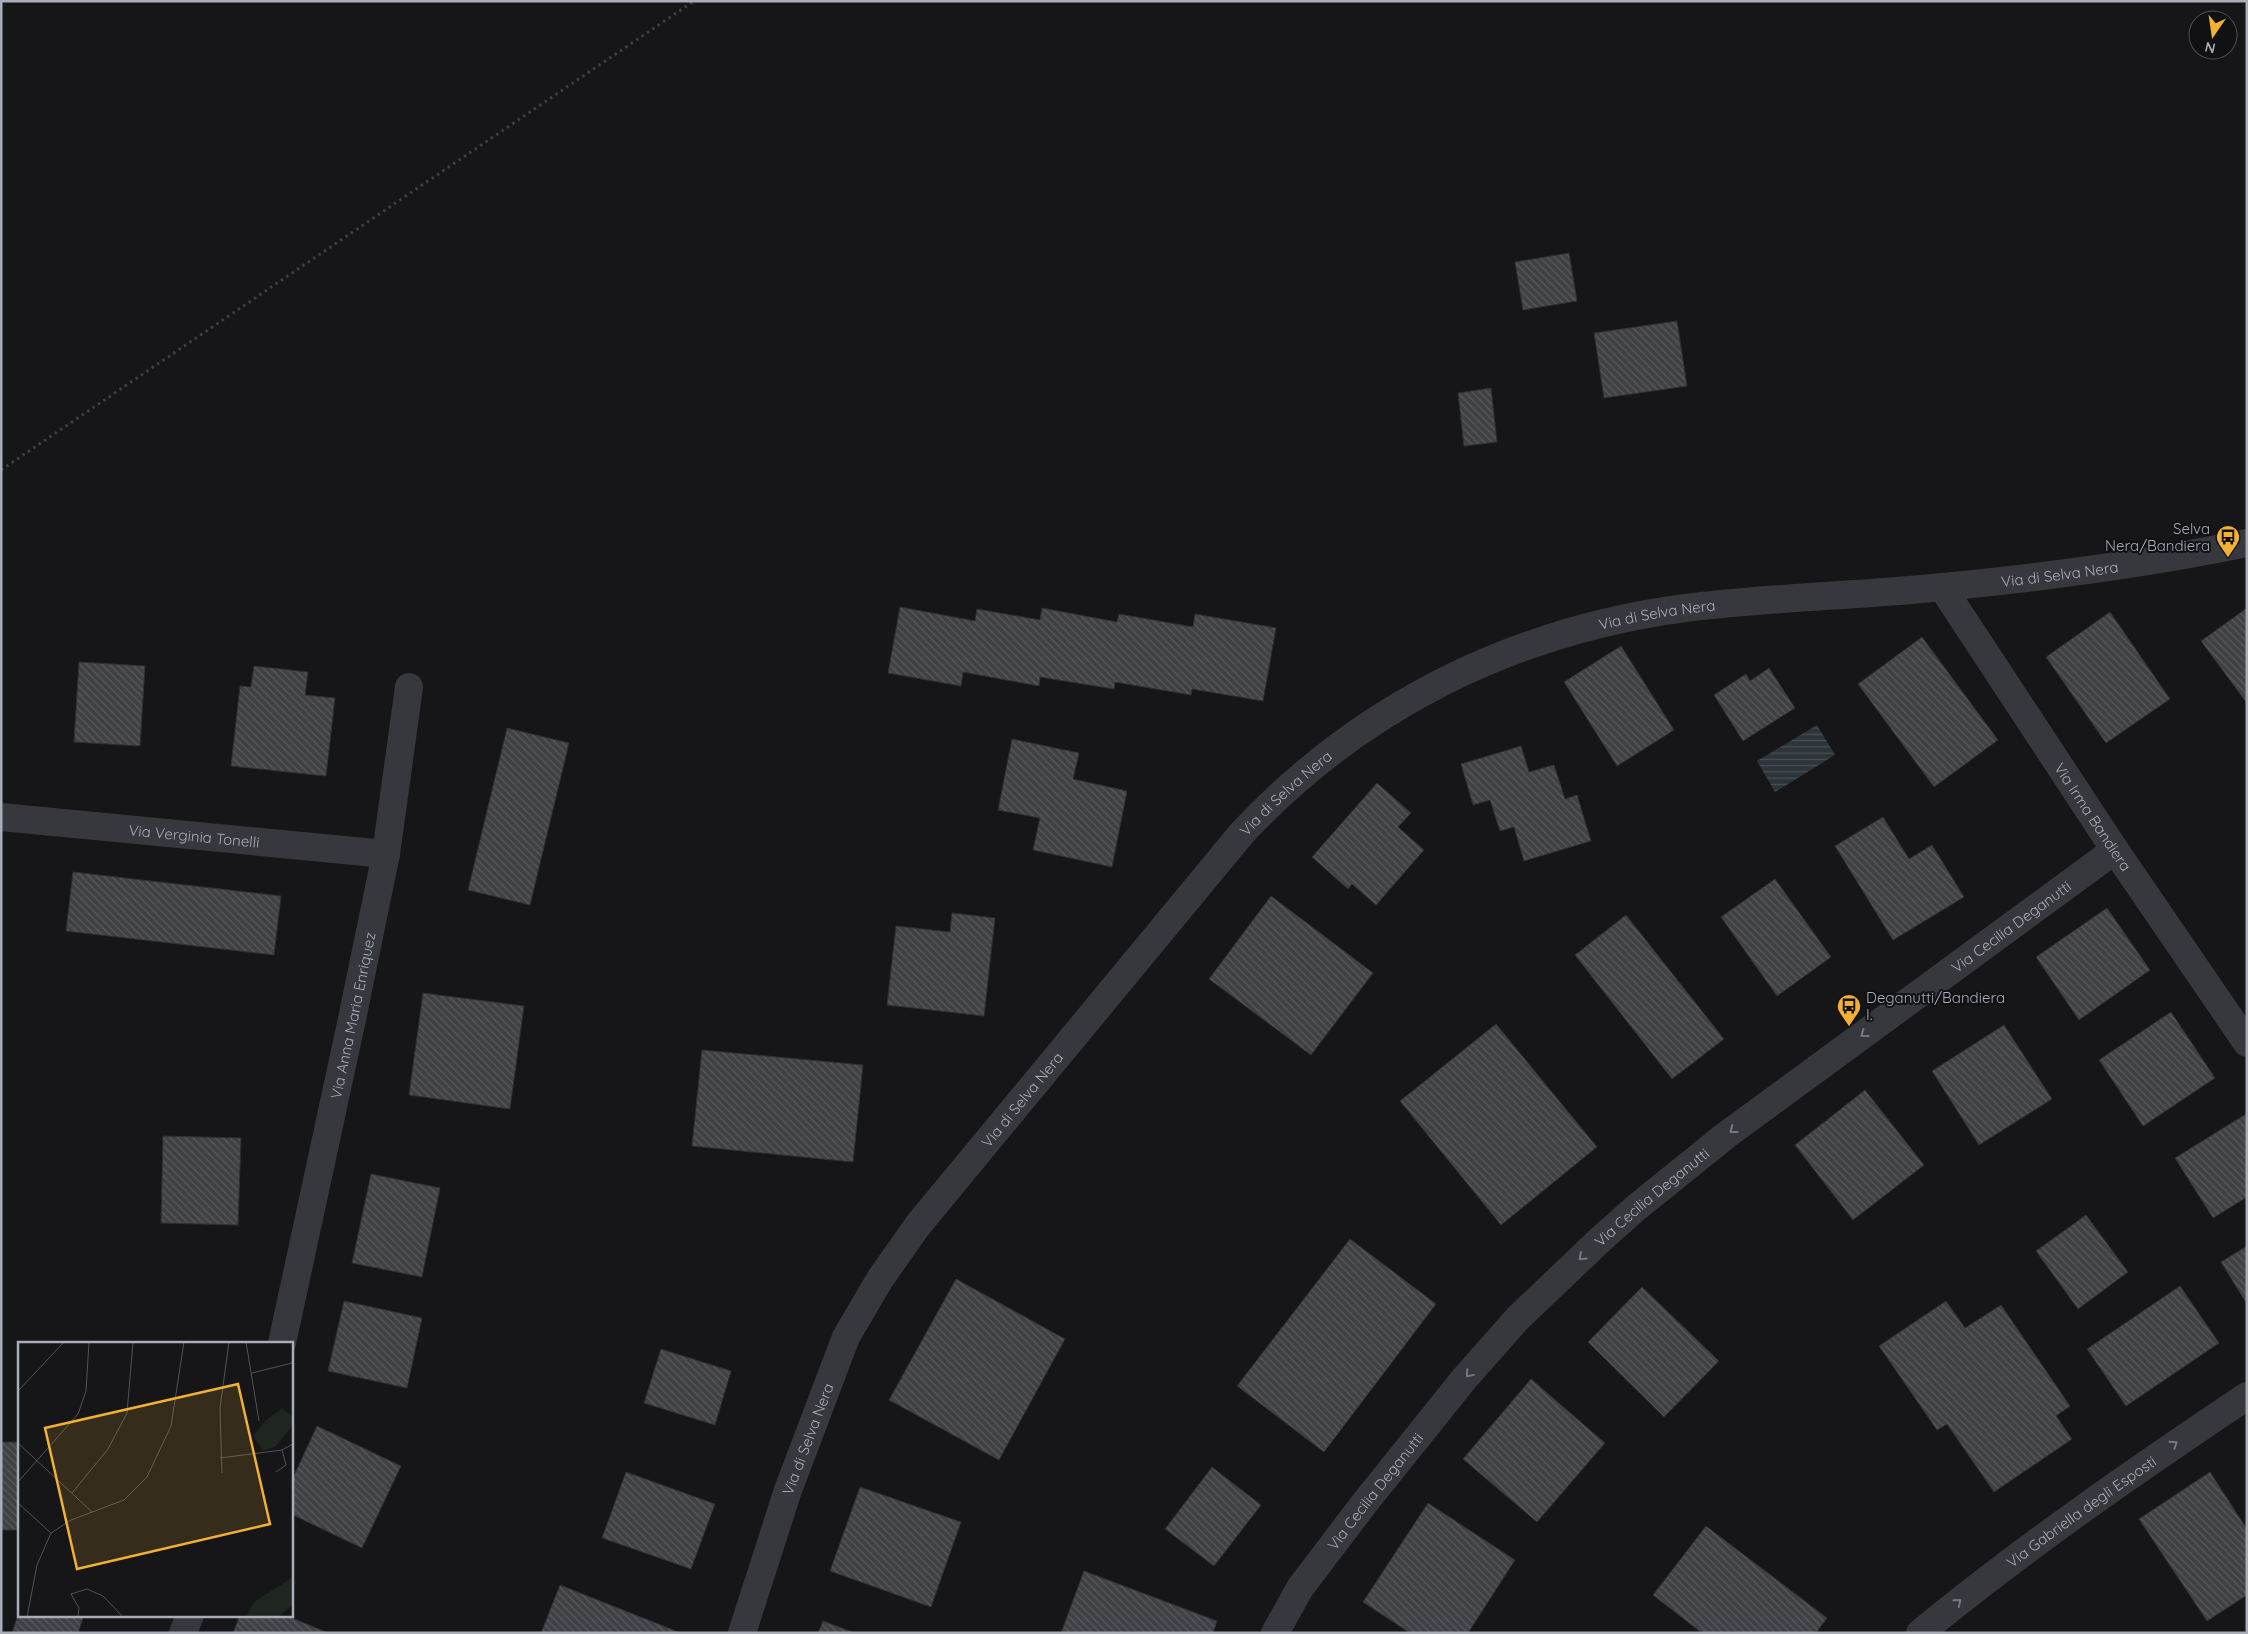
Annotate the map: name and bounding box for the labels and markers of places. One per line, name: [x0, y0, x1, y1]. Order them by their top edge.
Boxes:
place label: Selva Nera/Bandiera: [2105, 519, 2210, 555]
bus stop icon: Selva Nera/Bandiera: [2215, 524, 2241, 558]
place label: Deganutti/Bandiera I.: [1866, 988, 2005, 1024]
bus stop icon: Deganutti/Bandiera I.: [1836, 993, 1862, 1027]

